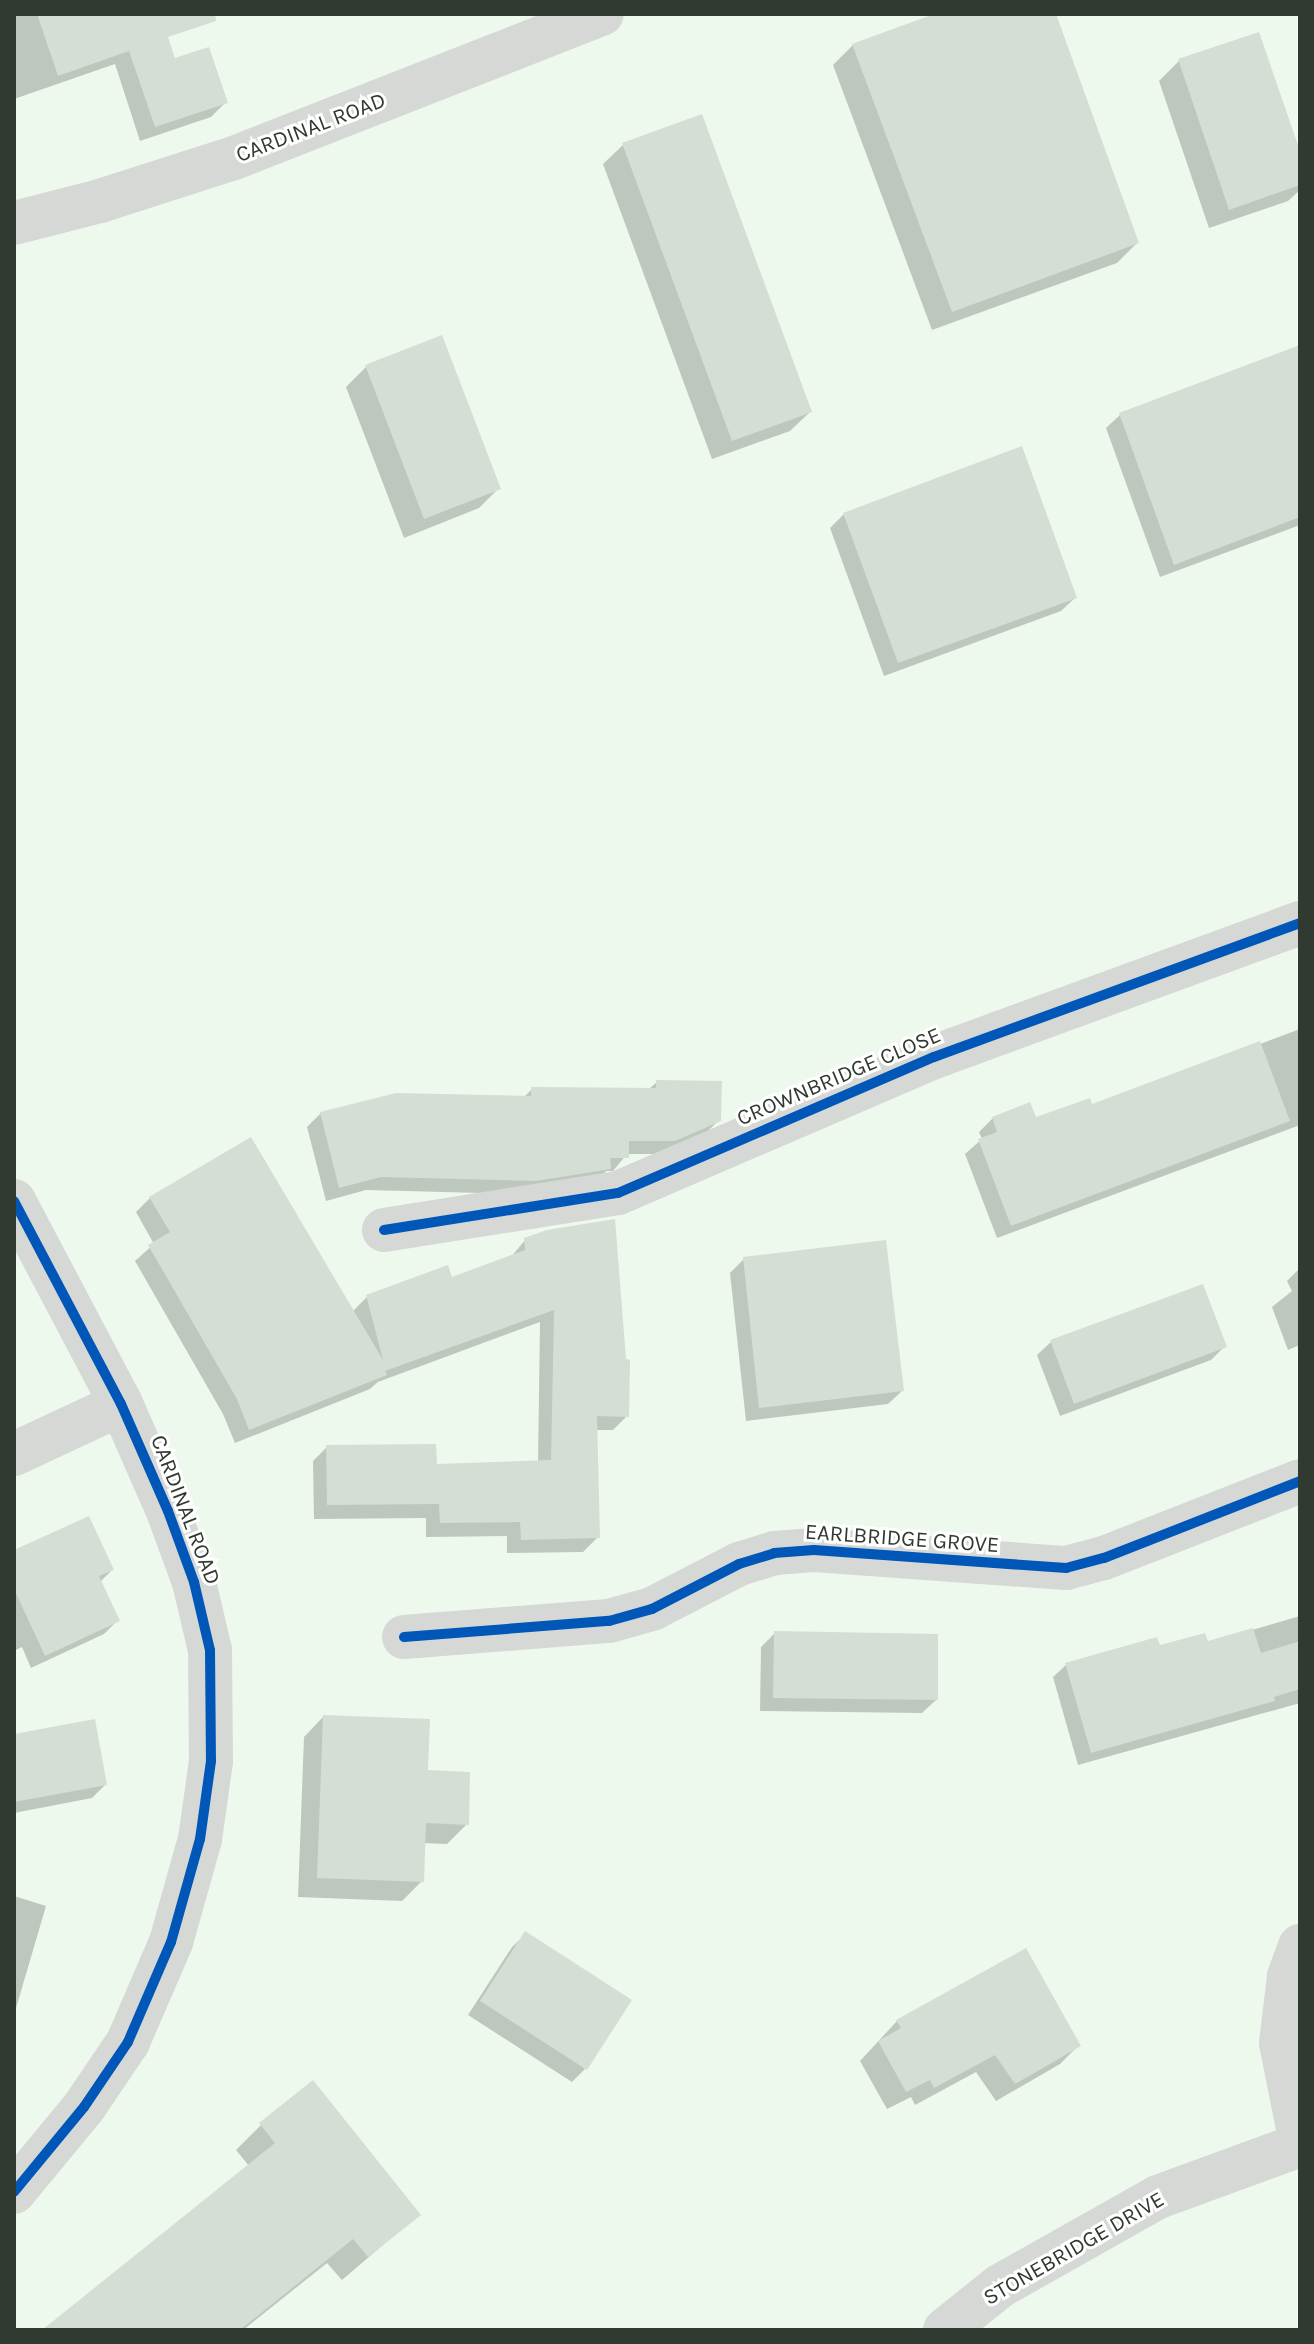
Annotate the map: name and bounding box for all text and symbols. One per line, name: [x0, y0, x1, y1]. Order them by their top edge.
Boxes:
street label: CARDINAL ROAD: [232, 87, 390, 169]
street label: CROWNBRIDGE CLOSE: [733, 1022, 945, 1132]
street label: CARDINAL ROAD: [144, 1431, 226, 1589]
street label: EARLBRIDGE GROVE: [804, 1519, 1000, 1559]
street label: STONEBRIDGE DRIVE: [979, 2186, 1169, 2312]

